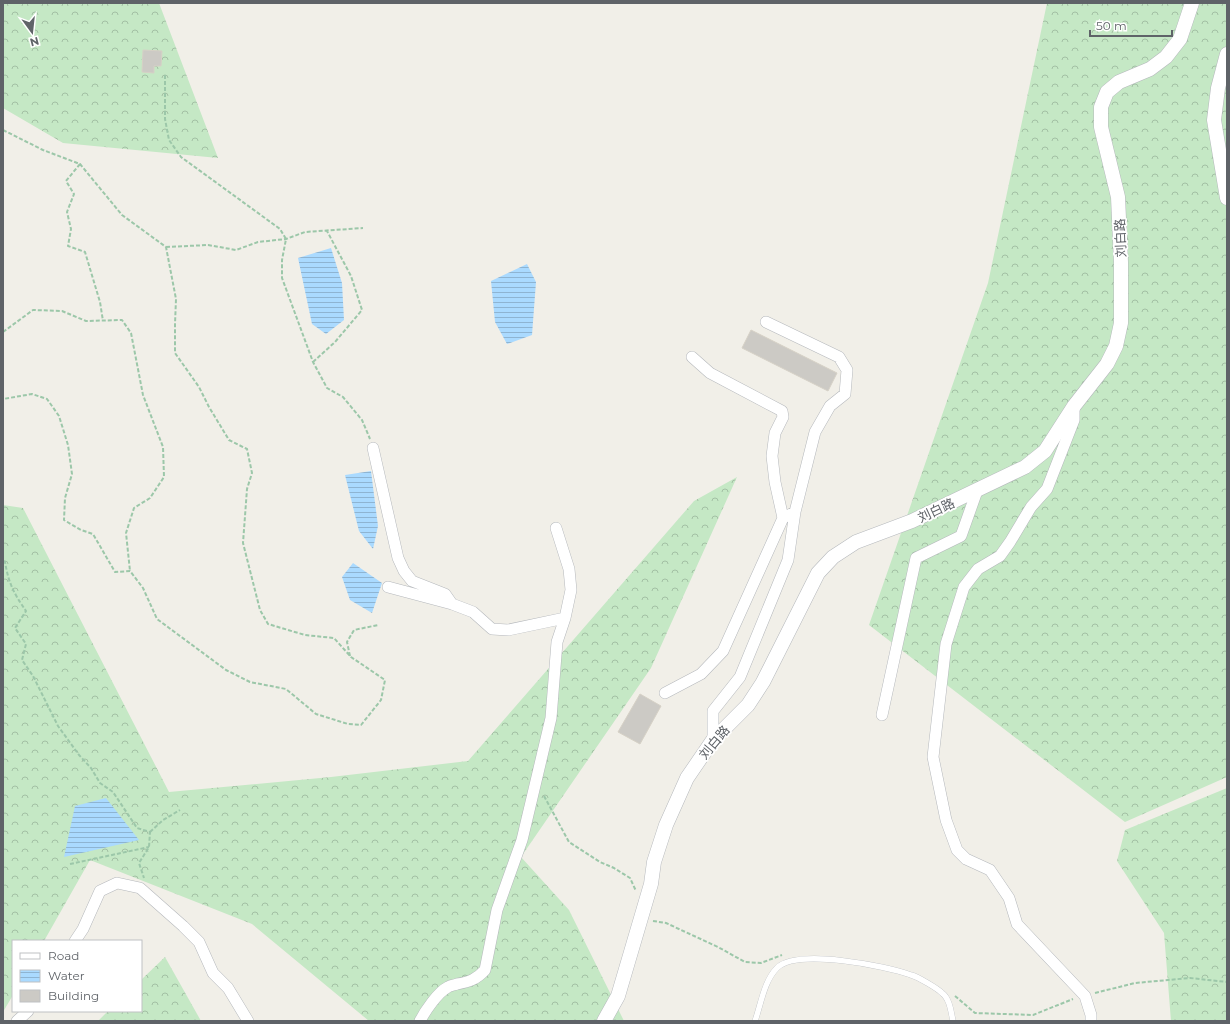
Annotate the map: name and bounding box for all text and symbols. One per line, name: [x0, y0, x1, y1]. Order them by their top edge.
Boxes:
north arrow: [12, 12, 52, 52]
scale bar: [1090, 12, 1172, 38]
text: 50 m: [1096, 18, 1127, 33]
text: N: [28, 34, 41, 50]
street label: 刘白路: [1111, 218, 1129, 258]
street label: 刘白路: [915, 495, 957, 525]
street label: 刘白路: [695, 722, 733, 762]
legend: [12, 940, 142, 1012]
text: Road: [48, 948, 79, 963]
text: Water: [48, 968, 85, 983]
text: Building: [48, 988, 99, 1003]

